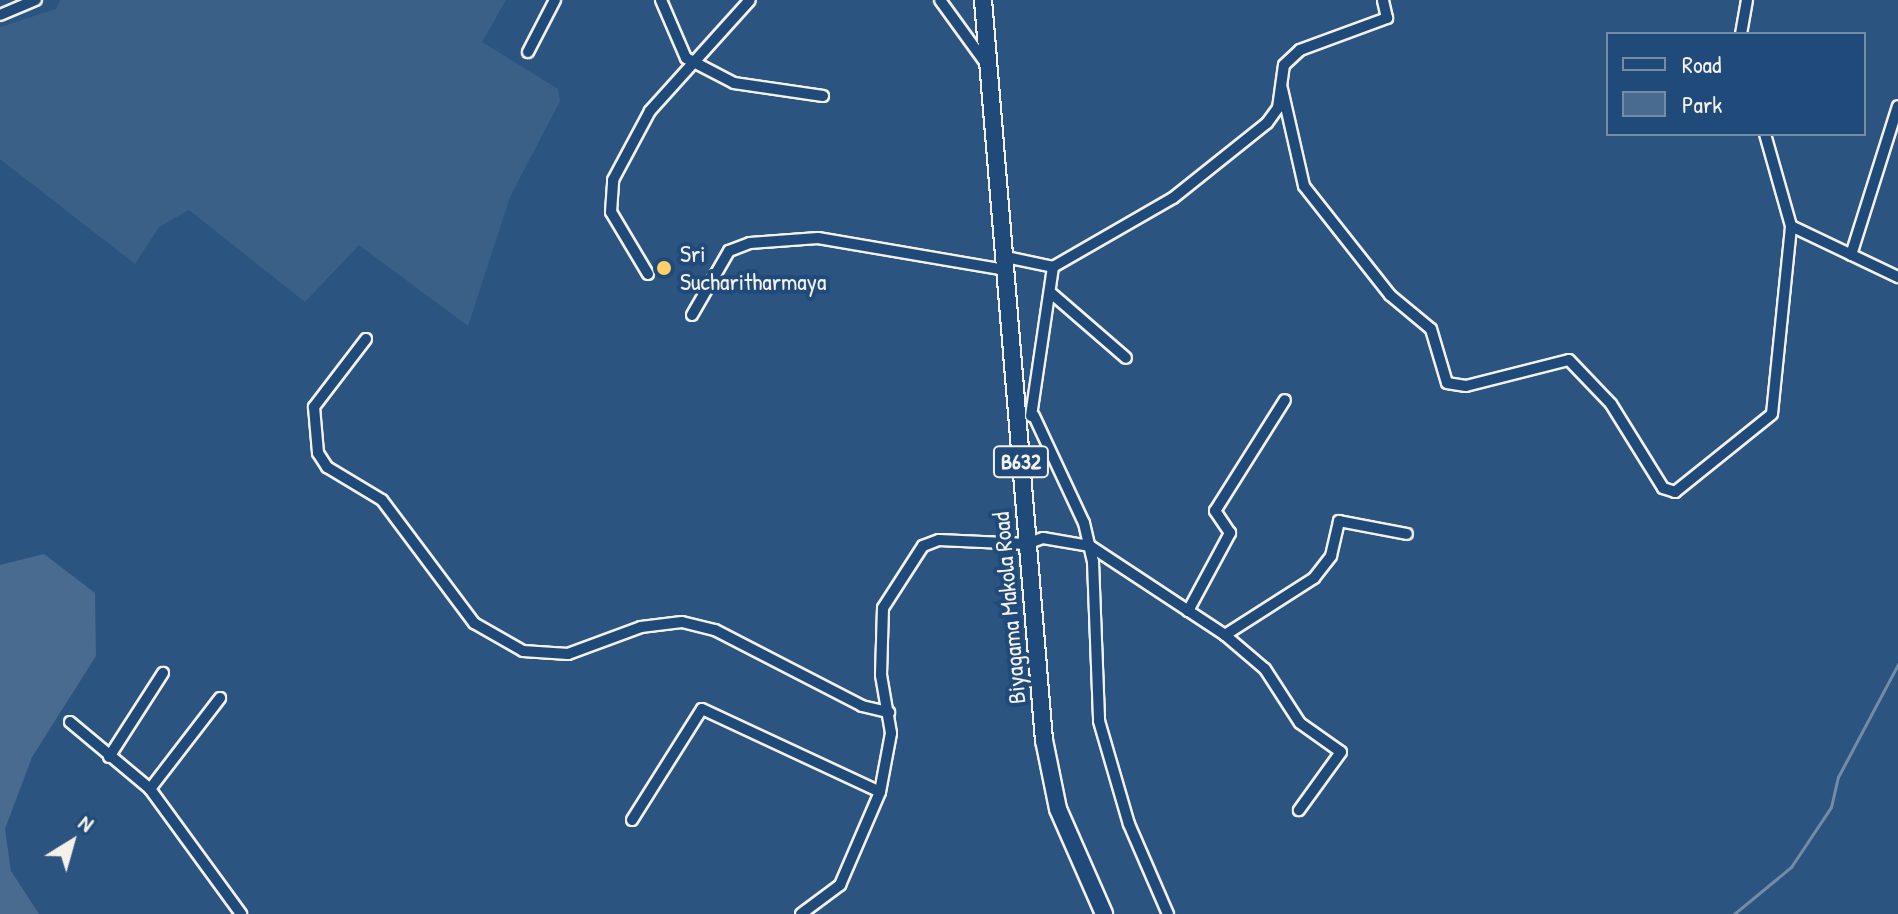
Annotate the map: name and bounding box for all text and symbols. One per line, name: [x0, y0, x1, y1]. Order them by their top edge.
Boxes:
legend: [1606, 32, 1866, 136]
text: Road: [1682, 48, 1721, 80]
text: Park: [1682, 88, 1722, 120]
place label: Sri Sucharitharmaya: [680, 240, 826, 296]
marker: Sri Sucharitharmaya: [655, 259, 673, 277]
road number: B632: [991, 444, 1051, 480]
street label: Biyagama Makola Road: [986, 511, 1032, 705]
north arrow: [32, 802, 112, 882]
text: N: [73, 807, 100, 838]

